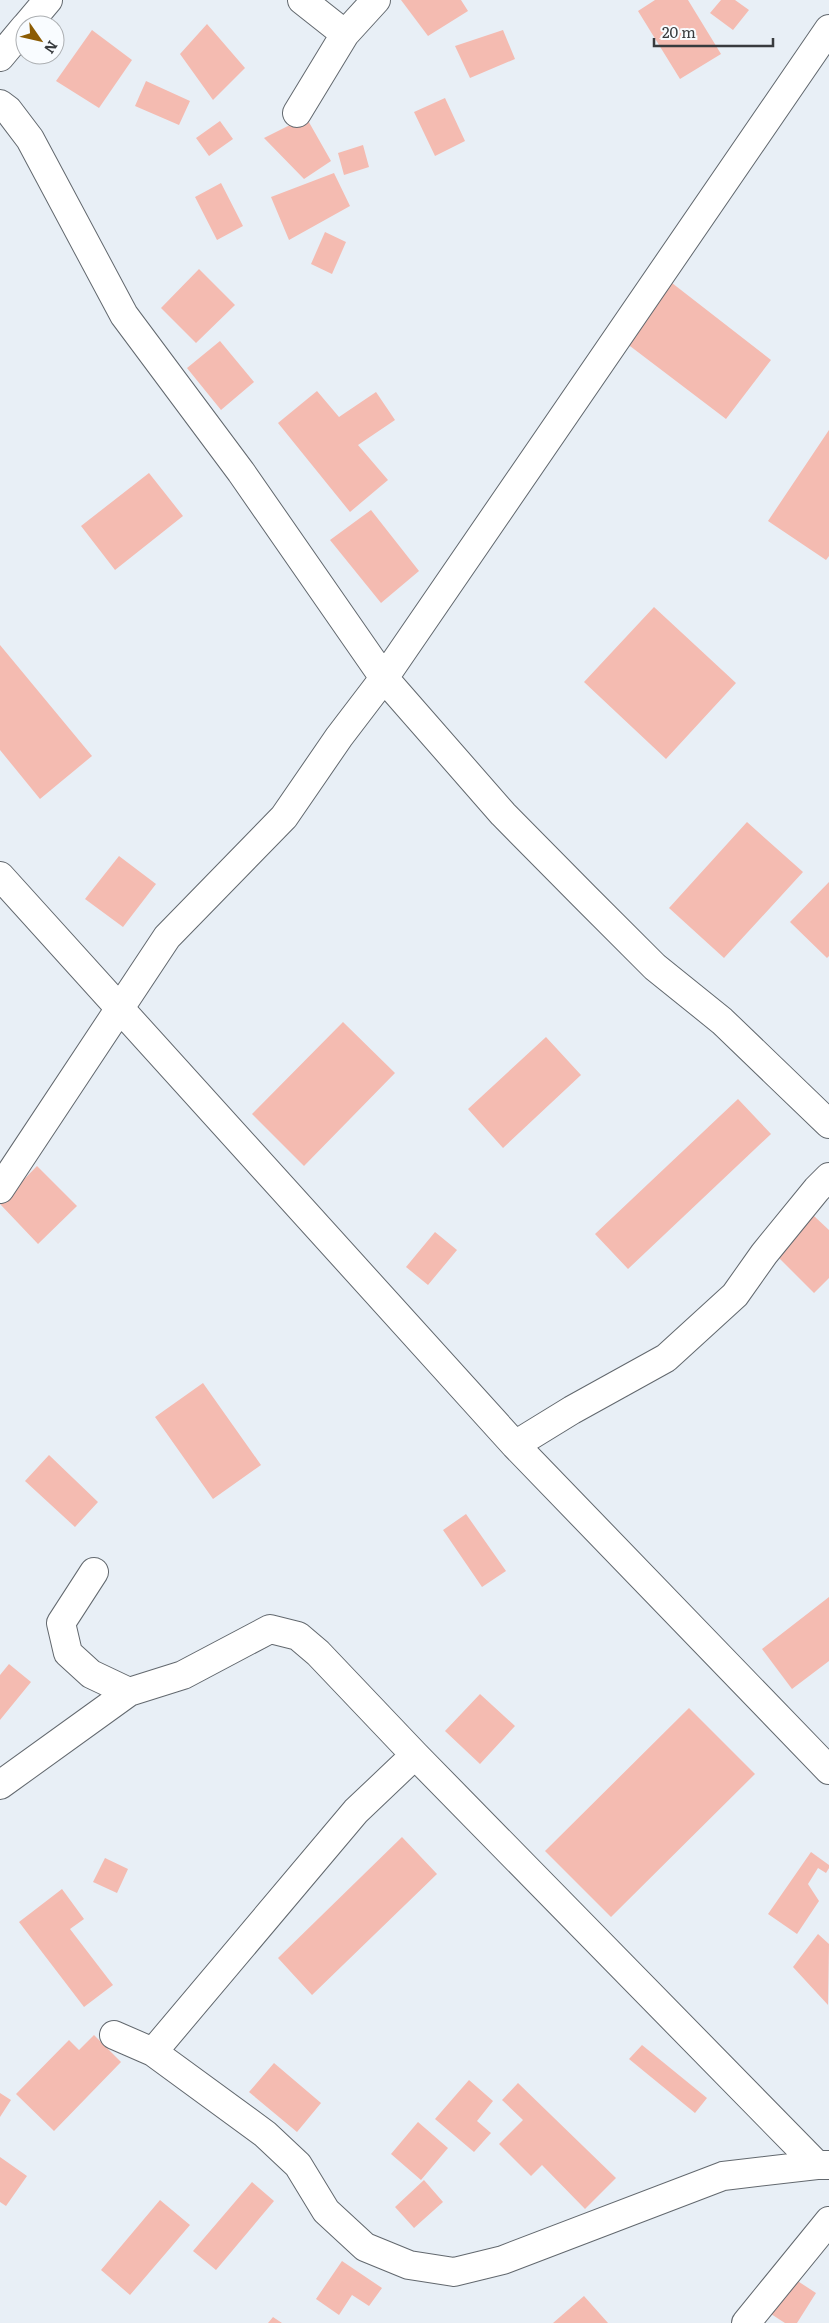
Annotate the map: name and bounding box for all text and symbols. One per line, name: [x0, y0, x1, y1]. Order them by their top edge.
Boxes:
north arrow: [15, 15, 65, 65]
scale bar: [654, 15, 773, 47]
text: 20 m: [662, 20, 696, 43]
text: N: [40, 37, 63, 58]

